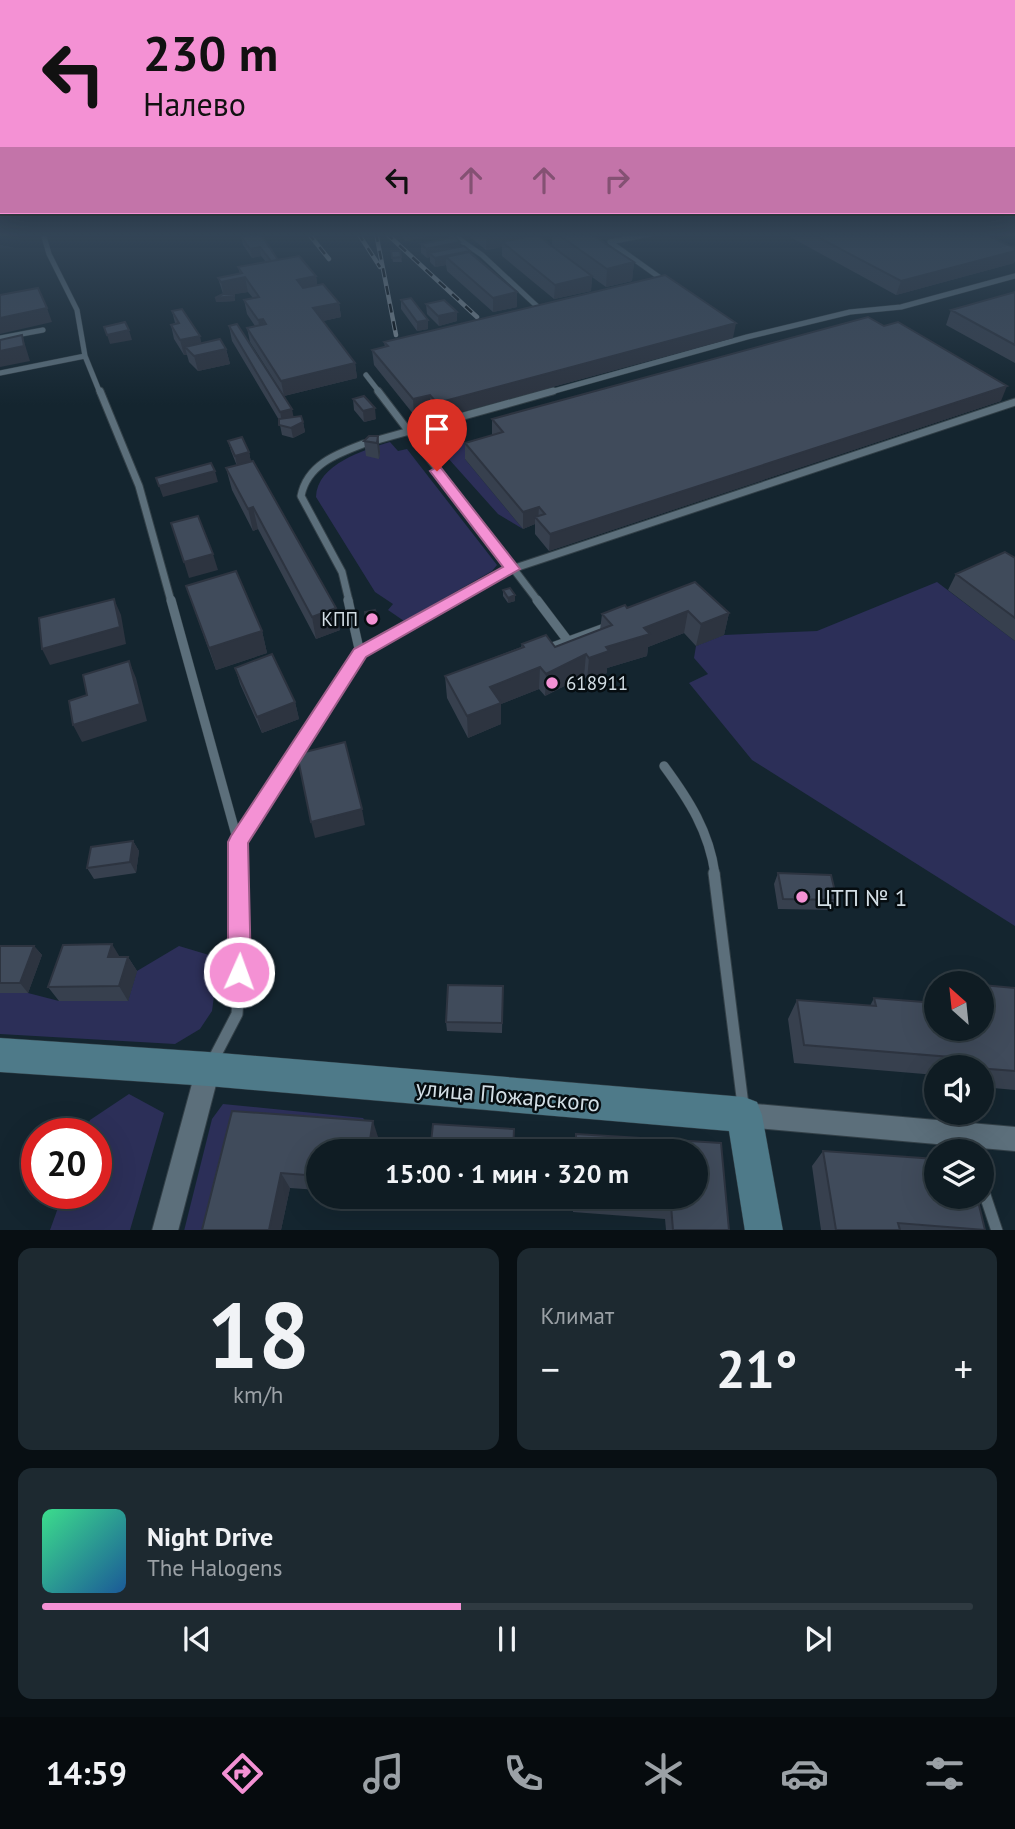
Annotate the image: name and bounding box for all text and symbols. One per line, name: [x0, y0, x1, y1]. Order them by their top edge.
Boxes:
text: 230 m: [143, 21, 278, 85]
icon: left: [28, 28, 119, 119]
text: Налево: [143, 83, 246, 125]
icon: left: [379, 161, 417, 199]
icon: ahead: [452, 161, 490, 199]
icon: ahead: [525, 161, 563, 199]
icon: right: [598, 161, 636, 199]
pin: [407, 399, 467, 471]
icon: arrive: [418, 410, 456, 448]
place label: КПП: [321, 607, 358, 631]
marker: КПП: [364, 611, 380, 627]
place label: 618911: [566, 671, 628, 695]
marker: 618911: [544, 675, 560, 691]
place label: ЦТП № 1: [816, 883, 907, 912]
marker: ЦТП № 1: [794, 889, 810, 905]
position arrow: [202, 935, 276, 1009]
north arrow: [924, 971, 994, 1041]
map controls: [924, 971, 994, 1209]
button: sound: [924, 1055, 994, 1125]
street label: улица Пожарского: [415, 1072, 601, 1118]
speed limit sign: 20: [21, 1118, 112, 1209]
button: layers: [924, 1139, 994, 1209]
text: 15:00 · 1 мин · 320 m: [385, 1157, 629, 1190]
text: 18: [207, 1275, 310, 1393]
text: Климат: [541, 1301, 614, 1330]
text: 21°: [716, 1335, 798, 1402]
text: −: [541, 1344, 560, 1393]
text: +: [954, 1344, 973, 1393]
text: km/h: [233, 1380, 283, 1409]
text: Night Drive: [147, 1520, 273, 1553]
text: The Halogens: [147, 1553, 282, 1582]
icon: previous: [178, 1620, 216, 1658]
icon: pause: [488, 1620, 526, 1658]
icon: next: [799, 1620, 837, 1658]
icon: directions: [218, 1749, 267, 1798]
icon: music: [359, 1749, 408, 1798]
icon: phone: [499, 1749, 548, 1798]
icon: climate: [639, 1749, 688, 1798]
icon: car: [780, 1749, 829, 1798]
icon: filters: [920, 1749, 969, 1798]
text: 14:59: [46, 1752, 127, 1794]

